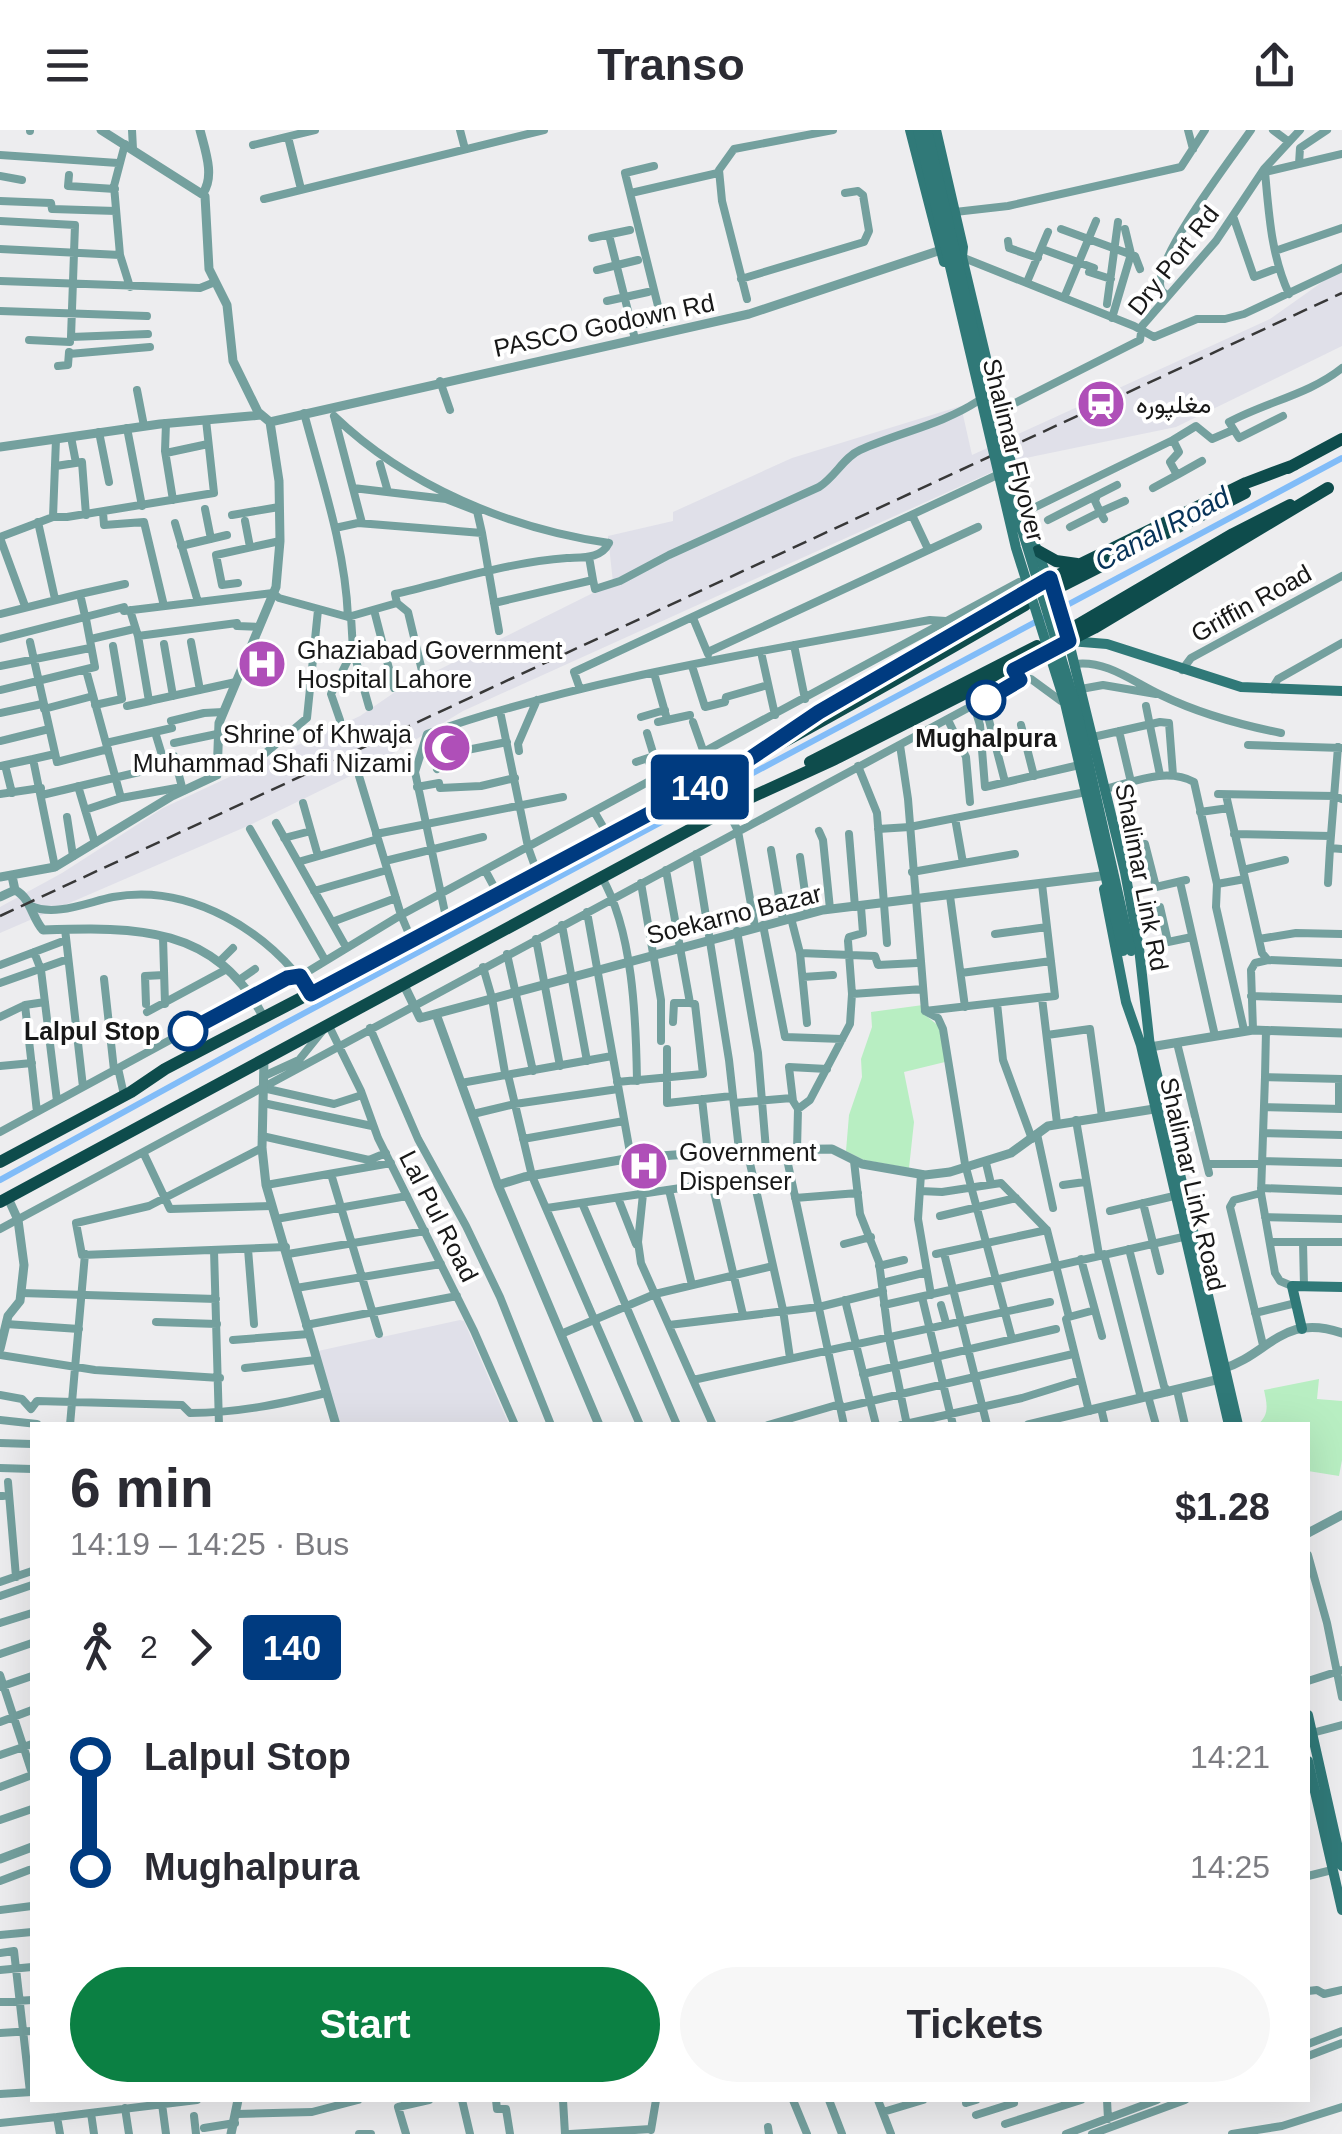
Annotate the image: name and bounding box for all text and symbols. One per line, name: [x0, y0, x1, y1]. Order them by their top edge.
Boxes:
icon: menu: [40, 38, 95, 93]
icon: share: [1247, 38, 1302, 93]
text: Transo: [597, 39, 745, 90]
street label: Dry Port Rd: [1122, 200, 1224, 320]
street label: PASCO Godown Rd: [491, 288, 717, 362]
street label: Shalimar Flyover: [978, 356, 1050, 544]
station icon: مغلپورہ: [1075, 378, 1127, 430]
place label: مغلپورہ: [1136, 390, 1211, 421]
water label: Canal Road: [1089, 480, 1236, 577]
street label: Griffin Road: [1186, 559, 1316, 647]
place label: Ghaziabad Government Hospital Lahore: [297, 636, 562, 693]
hospital icon: Ghaziabad Government Hospital Lahore: [236, 638, 288, 690]
marker: Mughalpura: [967, 681, 1005, 719]
place label: Shrine of Khwaja Muhammad Shafi Nizami: [133, 720, 412, 777]
mosque icon: Shrine of Khwaja Muhammad Shafi Nizami: [421, 722, 473, 774]
place label: Mughalpura: [915, 724, 1058, 752]
line badge: 140: [642, 754, 758, 820]
text: 140: [671, 768, 729, 807]
street label: Shalimar Link Rd: [1110, 781, 1174, 973]
street label: Soekarno Bazar: [644, 879, 824, 949]
marker: Lalpul Stop: [169, 1012, 207, 1050]
place label: Lalpul Stop: [24, 1017, 160, 1045]
street label: Shalimar Link Road: [1155, 1075, 1231, 1293]
place label: Government Dispenser: [679, 1138, 817, 1195]
hospital icon: Government Dispenser: [618, 1140, 670, 1192]
street label: Lal Pul Road: [394, 1146, 484, 1286]
text: 6 min: [70, 1457, 214, 1519]
text: $1.28: [1175, 1486, 1270, 1528]
text: 14:19 – 14:25 · Bus: [70, 1526, 349, 1562]
icon: walk: [70, 1620, 125, 1675]
icon: forward: [173, 1620, 228, 1675]
text: 140: [263, 1628, 321, 1667]
text: 2: [140, 1629, 158, 1665]
text: Lalpul Stop: [144, 1736, 351, 1778]
text: 14:21: [1190, 1739, 1270, 1775]
text: Mughalpura: [144, 1846, 359, 1888]
text: 14:25: [1190, 1849, 1270, 1885]
button: Start: [70, 1967, 660, 2082]
button: Tickets: [680, 1967, 1270, 2082]

